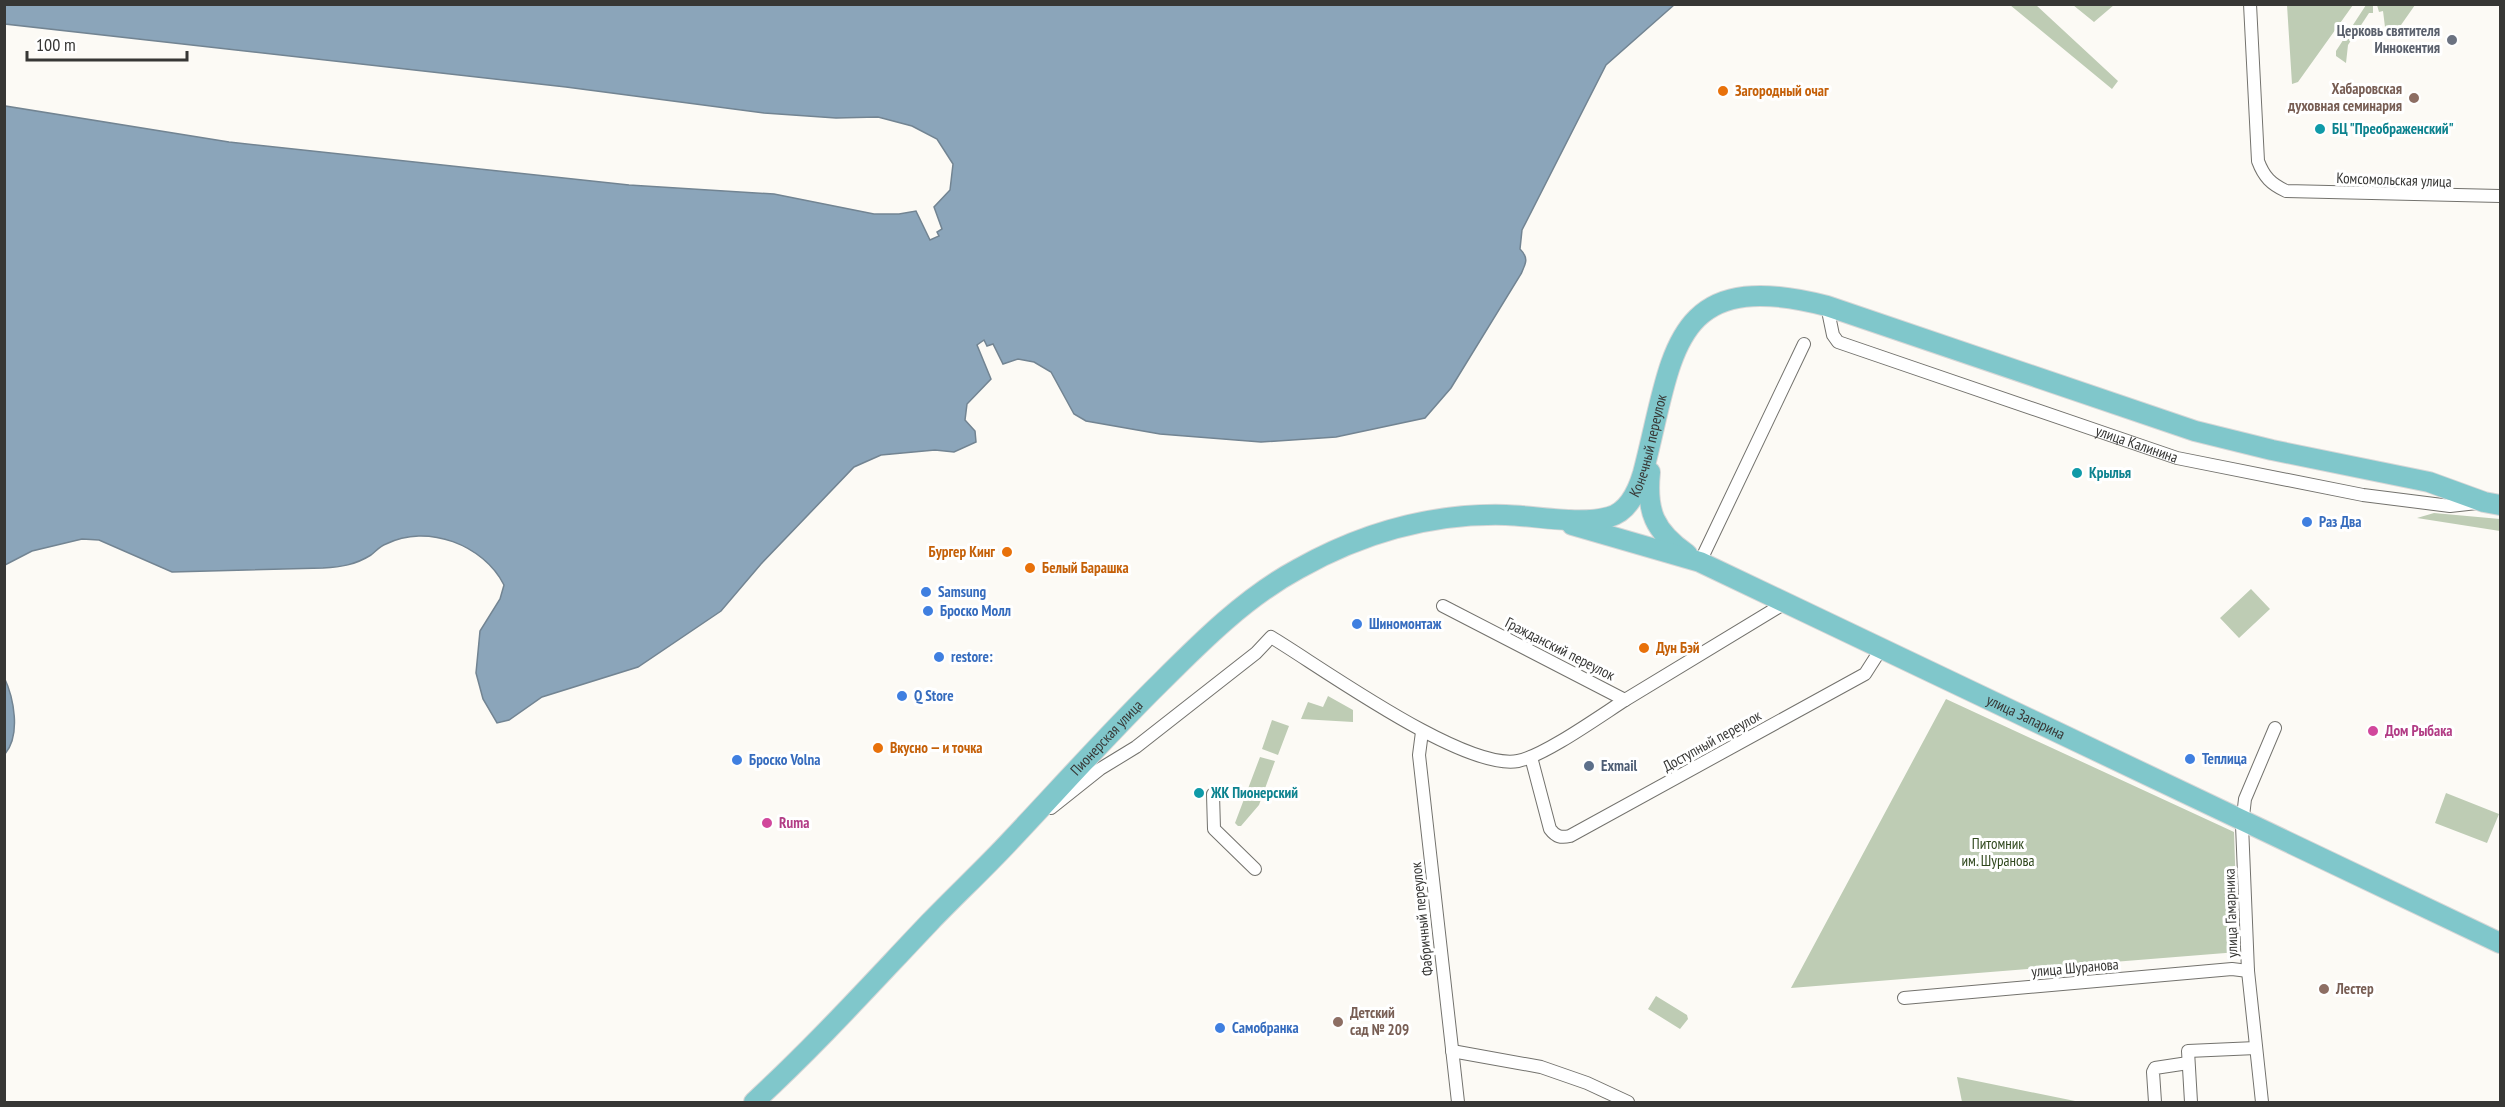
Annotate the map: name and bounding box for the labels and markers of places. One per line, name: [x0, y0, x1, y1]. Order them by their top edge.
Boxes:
place label: Церковь святителя Иннокентия: [2337, 21, 2440, 57]
marker: Церковь святителя Иннокентия: [2445, 33, 2459, 47]
place label: Хабаровская духовная семинария: [2287, 79, 2402, 115]
place label: Загородный очаг: [1735, 81, 1829, 100]
marker: Загородный очаг: [1716, 84, 1730, 98]
marker: Хабаровская духовная семинария: [2407, 91, 2421, 105]
place label: БЦ "Преображенский": [2332, 119, 2454, 138]
marker: БЦ "Преображенский": [2313, 122, 2327, 136]
place label: Крылья: [2089, 463, 2131, 482]
marker: Крылья: [2070, 466, 2084, 480]
place label: Раз Два: [2319, 512, 2361, 531]
marker: Раз Два: [2300, 515, 2314, 529]
place label: Бургер Кинг: [929, 542, 995, 561]
marker: Бургер Кинг: [1000, 545, 1014, 559]
place label: Белый Барашка: [1042, 558, 1129, 577]
marker: Белый Барашка: [1023, 561, 1037, 575]
place label: Samsung: [938, 582, 986, 601]
marker: Samsung: [919, 585, 933, 599]
place label: Броско Молл: [940, 601, 1011, 620]
marker: Броско Молл: [921, 604, 935, 618]
place label: Шиномонтаж: [1369, 614, 1442, 633]
marker: Шиномонтаж: [1350, 617, 1364, 631]
place label: Дун Бэй: [1656, 638, 1700, 657]
marker: Дун Бэй: [1637, 641, 1651, 655]
place label: restore:: [951, 647, 993, 666]
marker: restore:: [932, 650, 946, 664]
place label: Q Store: [914, 686, 954, 705]
marker: Q Store: [895, 689, 909, 703]
place label: Дом Рыбака: [2385, 721, 2453, 740]
marker: Дом Рыбака: [2366, 724, 2380, 738]
place label: Вкусно — и точка: [890, 738, 983, 757]
marker: Вкусно — и точка: [871, 741, 885, 755]
place label: Теплица: [2202, 749, 2247, 768]
place label: Броско Volna: [749, 750, 820, 769]
marker: Теплица: [2183, 752, 2197, 766]
marker: Броско Volna: [730, 753, 744, 767]
place label: Exmail: [1601, 756, 1638, 775]
marker: Exmail: [1582, 759, 1596, 773]
place label: ЖК Пионерский: [1210, 783, 1298, 802]
marker: ЖК Пионерский: [1192, 786, 1206, 800]
place label: Ruma: [779, 813, 809, 832]
marker: Ruma: [760, 816, 774, 830]
place label: Лестер: [2335, 979, 2374, 998]
marker: Лестер: [2317, 982, 2331, 996]
place label: Детский сад № 209: [1350, 1003, 1409, 1039]
marker: Детский сад № 209: [1331, 1015, 1345, 1029]
place label: Самобранка: [1232, 1018, 1299, 1037]
marker: Самобранка: [1213, 1021, 1227, 1035]

